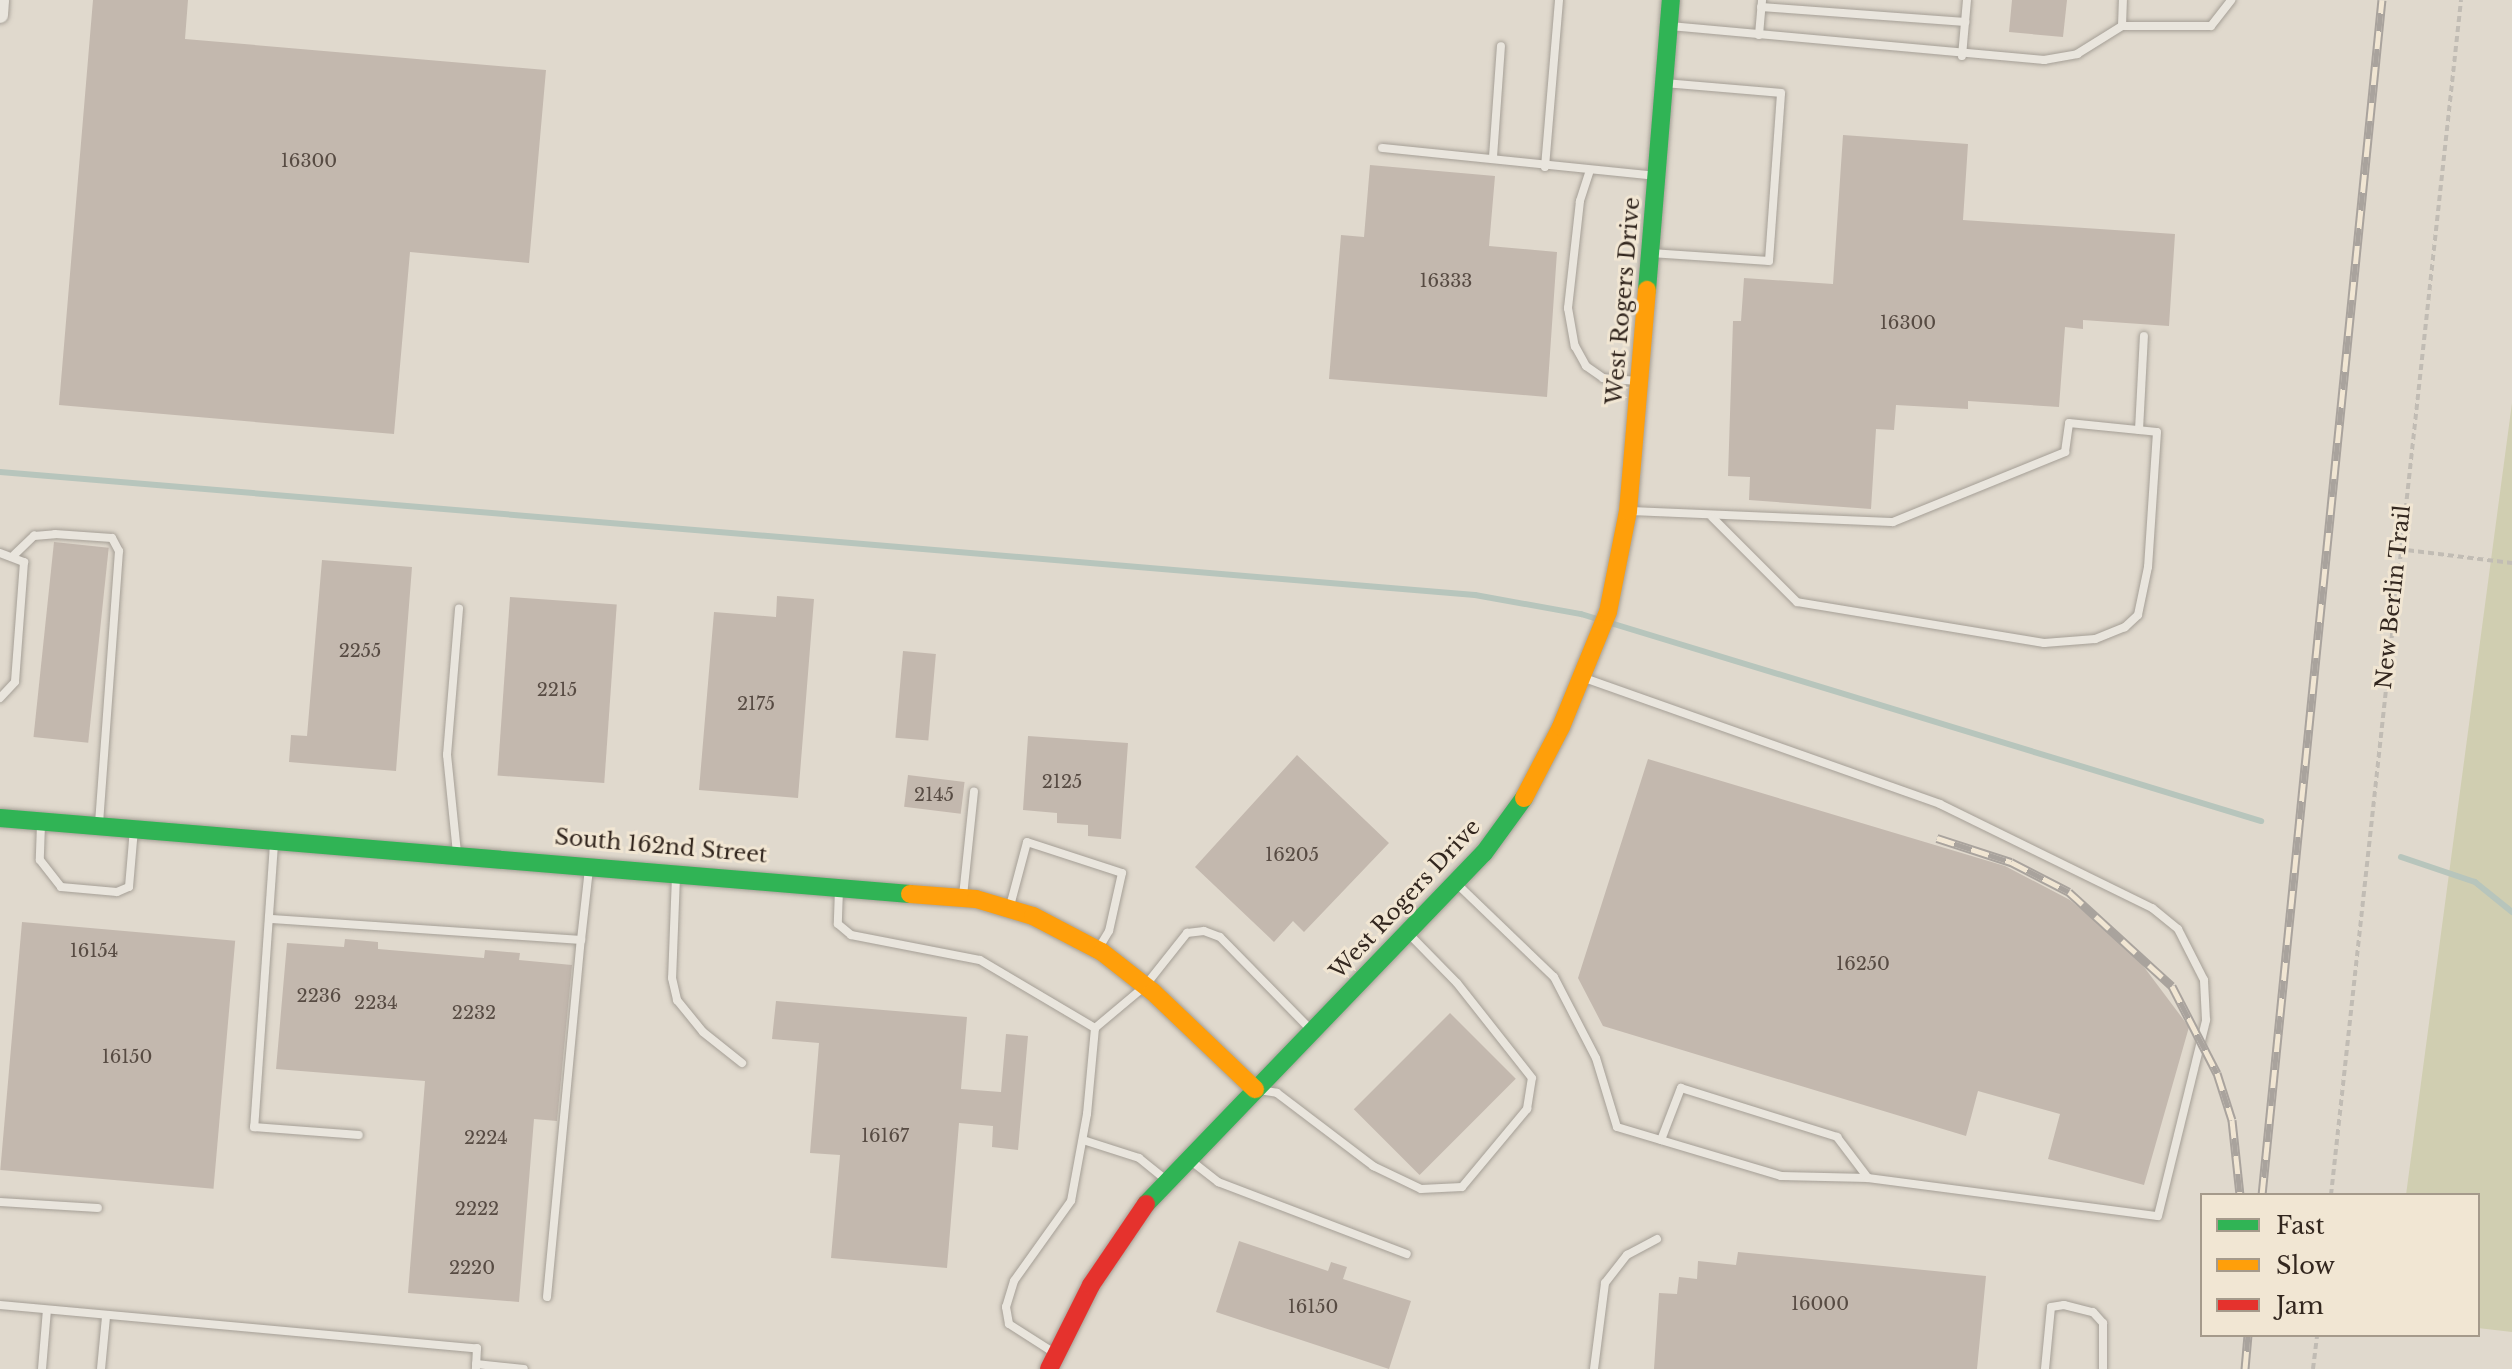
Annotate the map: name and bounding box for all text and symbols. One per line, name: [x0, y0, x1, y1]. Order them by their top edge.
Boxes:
house number: 16300: [281, 150, 337, 172]
street label: West Rogers Drive: [1601, 196, 1645, 406]
house number: 16333: [1420, 270, 1472, 292]
house number: 16300: [1880, 312, 1936, 334]
street label: New Berlin Trail: [2370, 503, 2416, 691]
house number: 2255: [339, 640, 381, 662]
house number: 2215: [537, 679, 577, 701]
house number: 2175: [737, 693, 775, 715]
house number: 2125: [1042, 771, 1082, 793]
house number: 2145: [914, 784, 954, 806]
street label: West Rogers Drive: [1324, 814, 1486, 984]
street label: South 162nd Street: [554, 824, 768, 868]
house number: 16205: [1265, 844, 1319, 866]
house number: 16154: [70, 940, 118, 962]
house number: 16250: [1836, 953, 1890, 975]
house number: 2236: [297, 985, 341, 1007]
house number: 2234: [354, 992, 398, 1014]
house number: 2232: [452, 1002, 496, 1024]
house number: 16150: [102, 1046, 152, 1068]
house number: 16167: [861, 1125, 909, 1147]
house number: 2224: [464, 1127, 508, 1149]
legend: [2200, 1193, 2480, 1337]
house number: 2222: [455, 1198, 499, 1220]
text: Fast: [2276, 1211, 2324, 1240]
text: Slow: [2276, 1251, 2335, 1280]
house number: 2220: [449, 1257, 495, 1279]
text: Jam: [2276, 1291, 2324, 1320]
house number: 16000: [1791, 1293, 1849, 1315]
house number: 16150: [1288, 1296, 1338, 1318]

